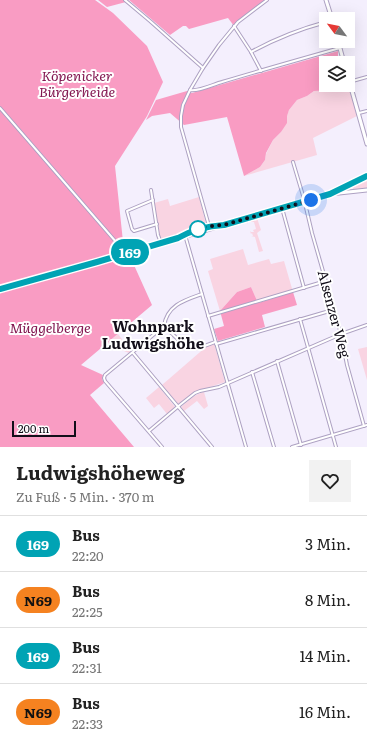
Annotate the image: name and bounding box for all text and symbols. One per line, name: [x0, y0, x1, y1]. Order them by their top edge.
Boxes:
north arrow: [319, 12, 355, 48]
map controls: [319, 12, 355, 92]
button: layers: [319, 56, 355, 92]
park label: Köpenicker Bürgerheide: [39, 65, 116, 101]
your location: [301, 190, 321, 210]
unlabelled marker: [189, 220, 207, 238]
line badge: 169: [107, 239, 153, 265]
text: 169: [119, 242, 141, 262]
street label: Alsenzer Weg: [314, 268, 356, 360]
district label: Wohnpark Ludwigshöhe: [102, 314, 205, 354]
park label: Müggelberge: [9, 317, 91, 337]
scale bar: [12, 419, 76, 438]
text: 200 m: [18, 420, 49, 436]
text: Ludwigshöheweg: [16, 458, 185, 486]
button: heart: [309, 460, 351, 502]
text: Zu Fuß · 5 Min. · 370 m: [16, 487, 154, 506]
text: Bus: [72, 523, 100, 546]
text: 3 Min.: [305, 532, 351, 555]
text: 169: [27, 534, 49, 554]
text: 22:20: [72, 546, 104, 565]
text: Bus: [72, 579, 100, 602]
text: 8 Min.: [305, 588, 351, 611]
text: N69: [24, 590, 52, 610]
text: 22:25: [72, 602, 103, 621]
text: Bus: [72, 635, 100, 658]
text: 14 Min.: [299, 644, 351, 667]
text: 169: [27, 646, 49, 666]
text: 22:31: [72, 658, 102, 677]
text: Bus: [72, 691, 100, 714]
text: 16 Min.: [299, 700, 351, 723]
text: N69: [24, 702, 52, 722]
text: 22:33: [72, 714, 103, 733]

